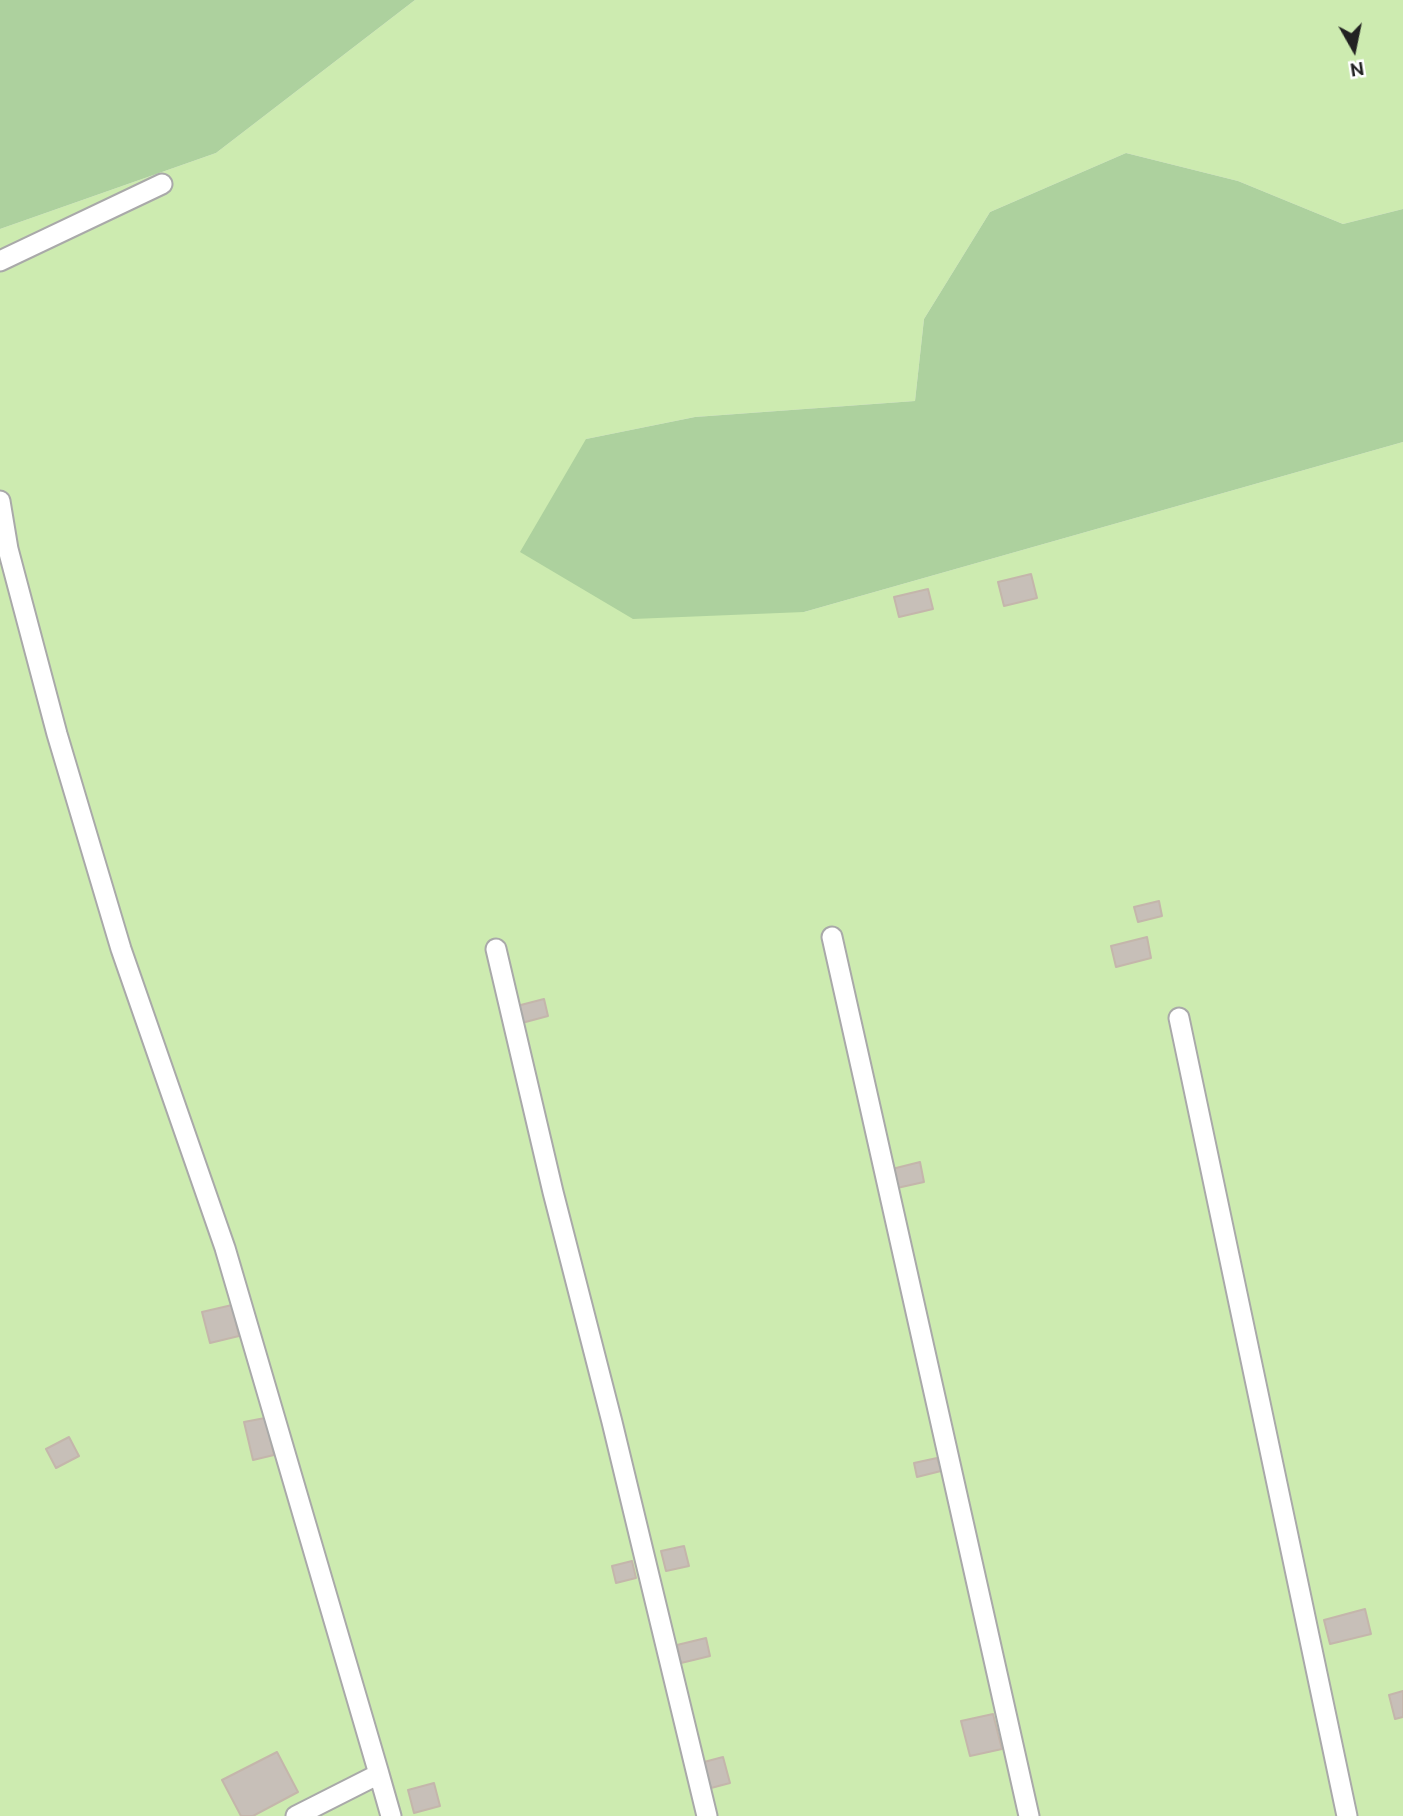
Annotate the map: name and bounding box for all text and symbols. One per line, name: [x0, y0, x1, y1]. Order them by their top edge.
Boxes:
north arrow: [1319, 14, 1389, 84]
text: N: [1349, 58, 1366, 82]

